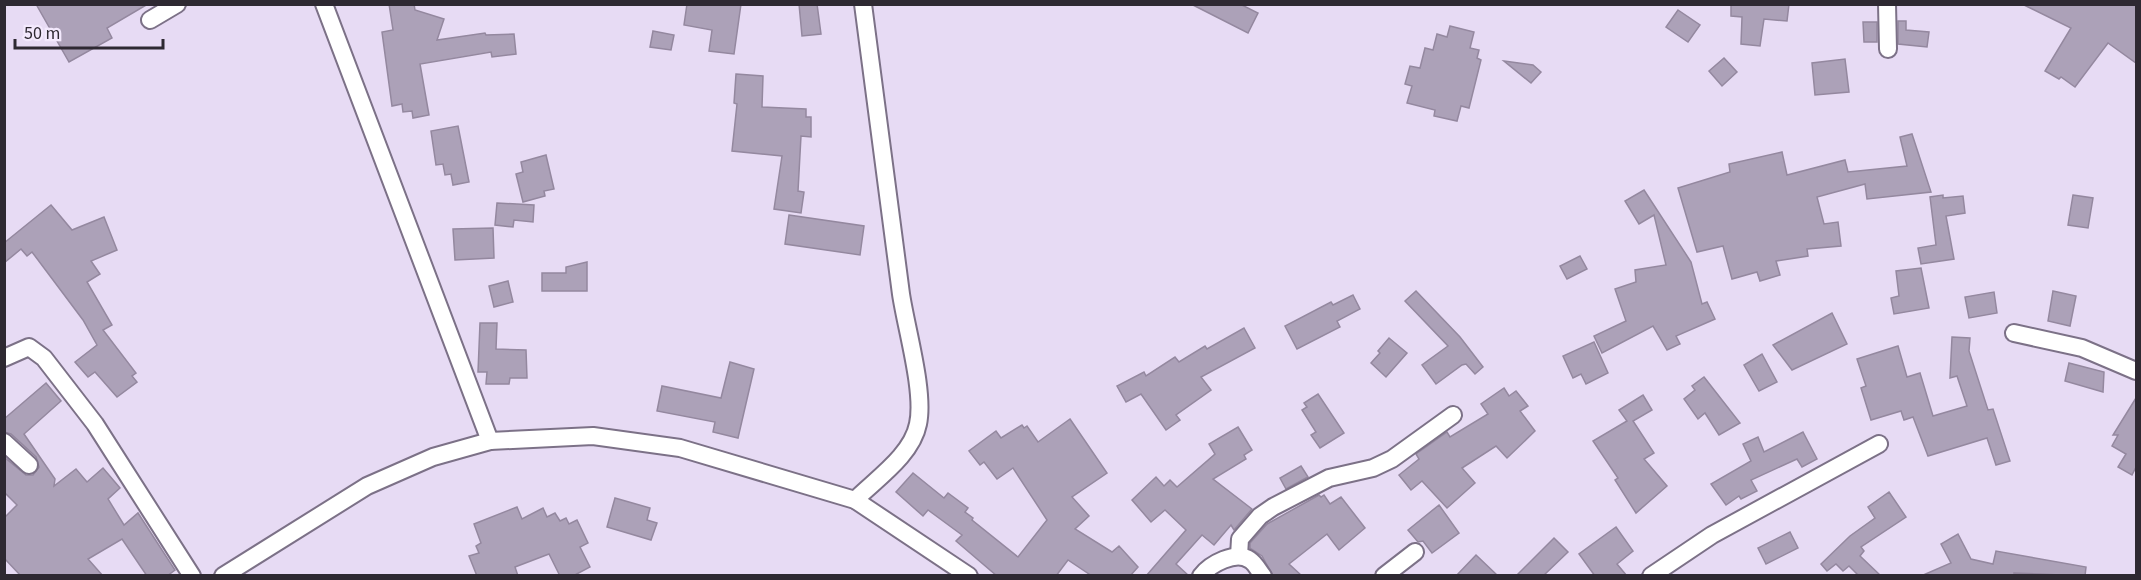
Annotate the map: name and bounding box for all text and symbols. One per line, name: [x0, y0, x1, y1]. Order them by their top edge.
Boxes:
scale bar: [15, 12, 164, 50]
text: 50 m: [24, 21, 60, 46]

